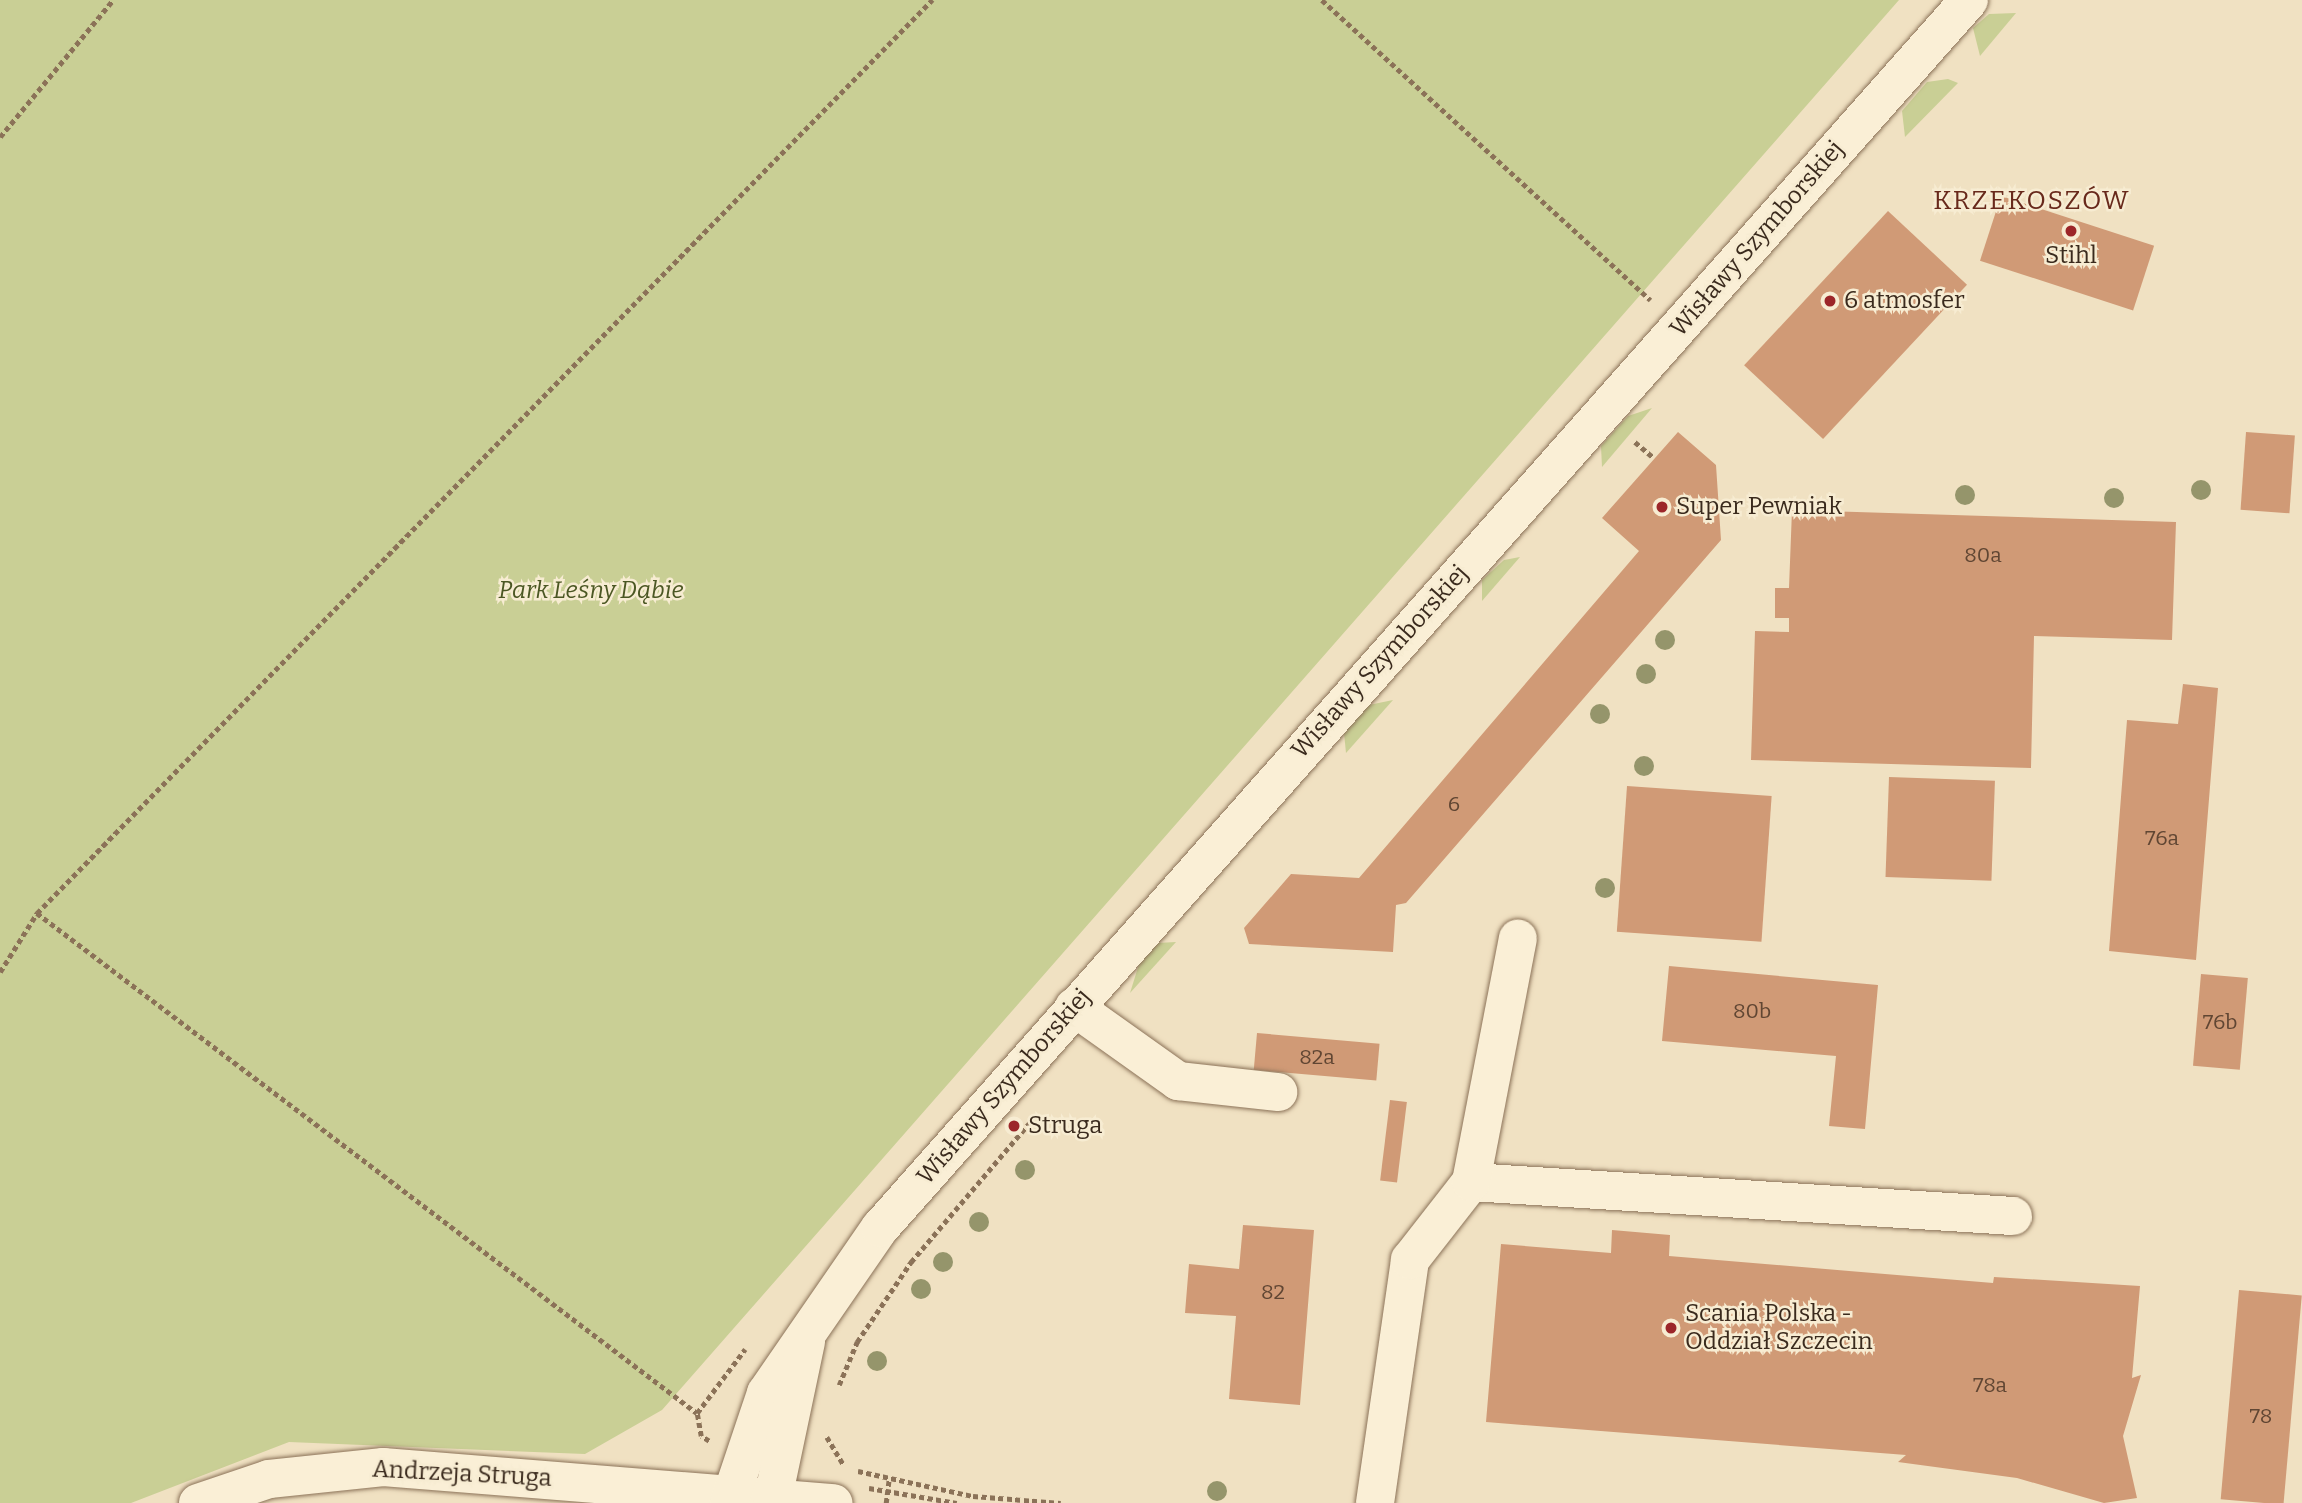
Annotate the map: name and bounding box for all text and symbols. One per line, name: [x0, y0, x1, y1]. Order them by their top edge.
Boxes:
street label: Wisławy Szymborskiej: [1664, 135, 1850, 343]
district label: KRZEKOSZÓW: [1935, 185, 2129, 217]
marker: Stihl: [2063, 223, 2079, 239]
place label: Stihl: [2045, 242, 2097, 270]
place label: 6 atmosfer: [1844, 287, 1965, 315]
marker: 6 atmosfer: [1822, 293, 1838, 309]
place label: Super Pewniak: [1676, 493, 1842, 521]
marker: Super Pewniak: [1654, 499, 1670, 515]
house number: 80a: [1964, 542, 2002, 568]
street label: Wisławy Szymborskiej: [1286, 559, 1474, 765]
park label: Park Leśny Dąbie: [498, 577, 684, 605]
house number: 6: [1448, 791, 1460, 817]
house number: 76a: [2145, 825, 2179, 851]
street label: Wisławy Szymborskiej: [911, 983, 1097, 1191]
house number: 80b: [1733, 998, 1771, 1024]
house number: 76b: [2203, 1009, 2237, 1035]
house number: 82a: [1299, 1044, 1335, 1070]
place label: Struga: [1028, 1112, 1102, 1140]
marker: Struga: [1006, 1118, 1022, 1134]
house number: 82: [1261, 1279, 1285, 1305]
place label: Scania Polska - Oddział Szczecin: [1685, 1300, 1873, 1356]
marker: Scania Polska - Oddział Szczecin: [1663, 1320, 1679, 1336]
house number: 78a: [1973, 1372, 2007, 1398]
house number: 78: [2250, 1403, 2272, 1429]
street label: Andrzeja Struga: [372, 1455, 552, 1493]

